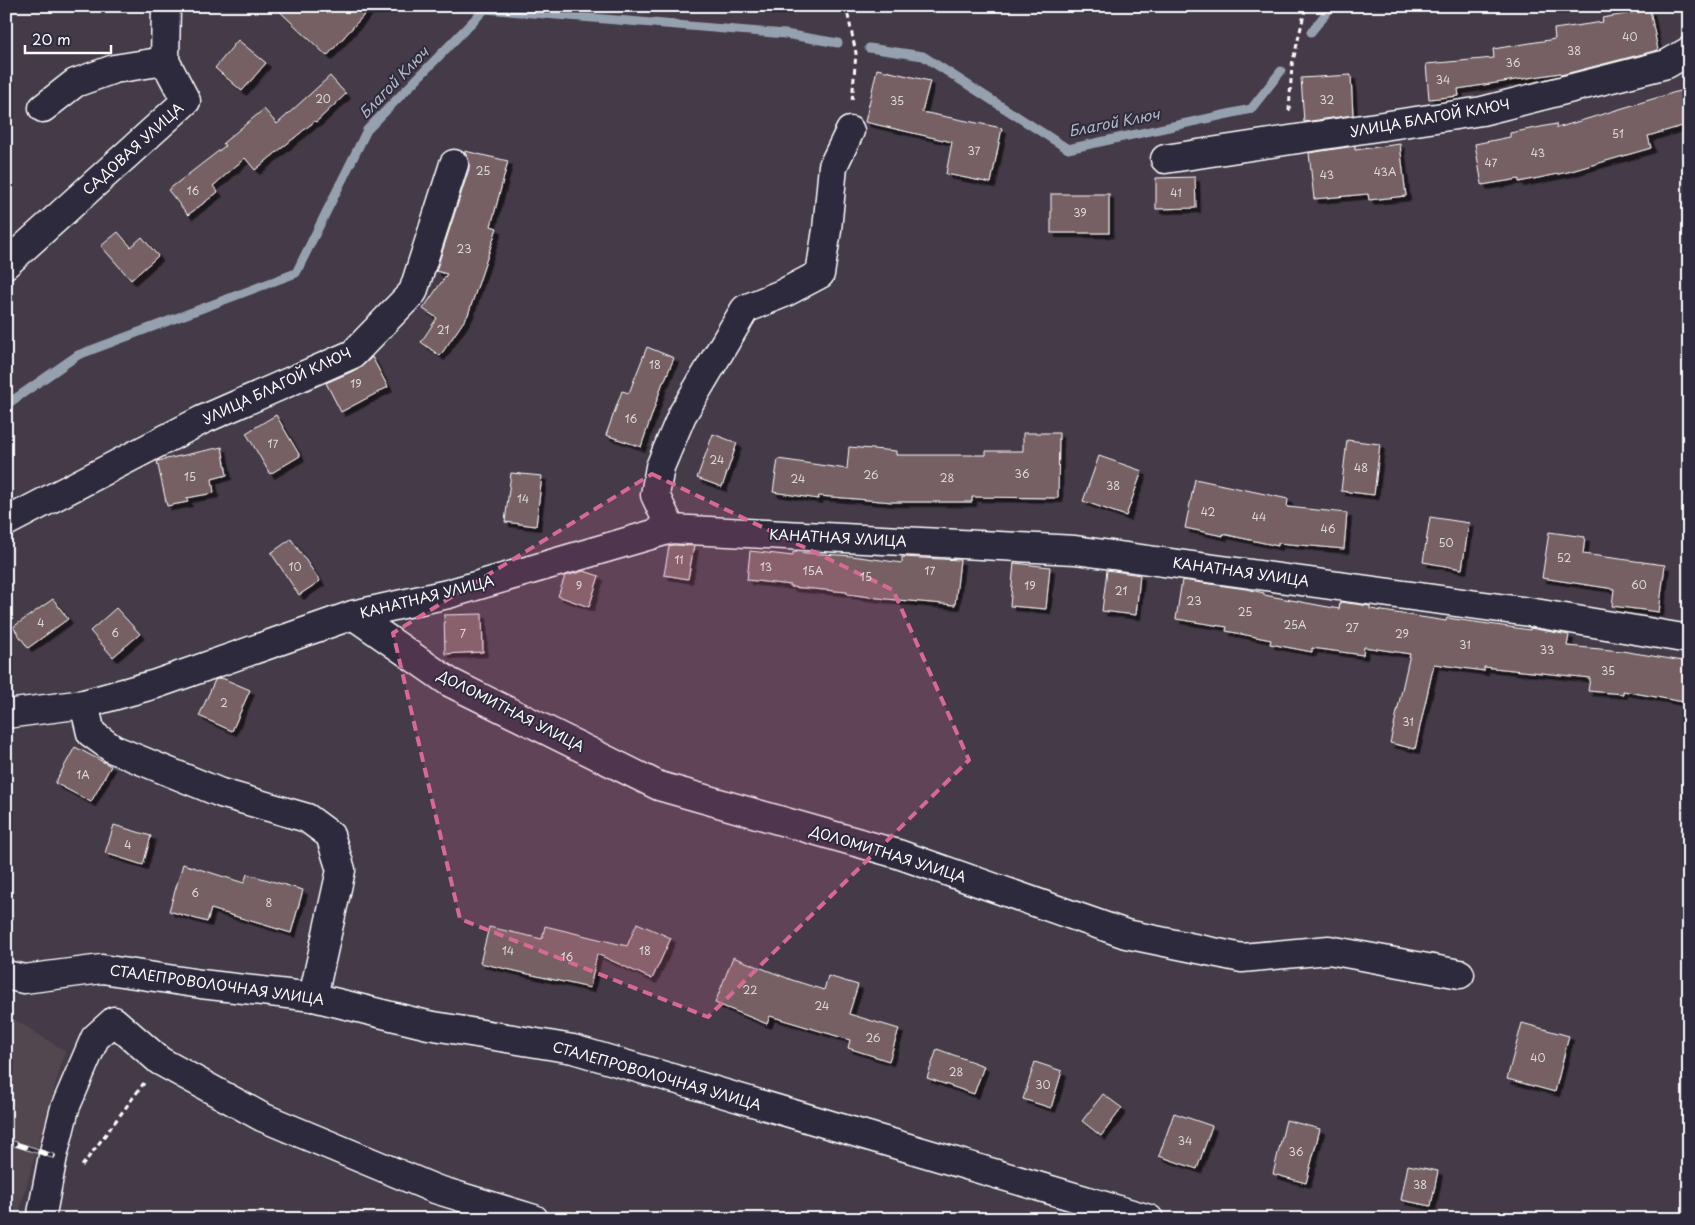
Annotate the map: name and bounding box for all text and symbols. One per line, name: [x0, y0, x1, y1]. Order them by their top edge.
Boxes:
scale bar: [25, 22, 111, 54]
text: 20 m: [32, 27, 71, 50]
house number: 40: [1622, 28, 1638, 45]
water label: Благой Ключ: [352, 40, 434, 123]
house number: 38: [1567, 42, 1581, 59]
house number: 36: [1506, 54, 1521, 71]
house number: 34: [1436, 71, 1450, 88]
house number: 20: [315, 90, 331, 107]
house number: 32: [1320, 91, 1335, 108]
house number: 35: [890, 92, 904, 109]
street label: УЛИЦА БЛАГОЙ КЛЮЧ: [1348, 93, 1512, 142]
street label: САДОВАЯ УЛИЦА: [77, 97, 188, 200]
water label: Благой Ключ: [1066, 101, 1163, 142]
house number: 51: [1612, 125, 1624, 142]
house number: 37: [968, 142, 981, 159]
house number: 43: [1531, 144, 1545, 161]
house number: 47: [1485, 154, 1498, 171]
house number: 25: [476, 162, 490, 179]
house number: 43А: [1374, 163, 1397, 180]
house number: 43: [1320, 166, 1334, 183]
house number: 16: [187, 182, 200, 199]
house number: 41: [1170, 184, 1182, 201]
house number: 39: [1073, 204, 1087, 221]
house number: 23: [457, 240, 471, 257]
house number: 21: [437, 321, 449, 338]
street label: УЛИЦА БЛАГОЙ КЛЮЧ: [199, 342, 355, 429]
house number: 18: [649, 356, 661, 373]
house number: 19: [350, 375, 362, 392]
house number: 16: [625, 410, 638, 427]
house number: 17: [268, 435, 279, 452]
house number: 24: [710, 451, 724, 468]
house number: 48: [1354, 459, 1368, 476]
house number: 36: [1015, 465, 1030, 482]
house number: 26: [863, 466, 879, 483]
house number: 15: [184, 468, 196, 485]
house number: 28: [940, 469, 954, 486]
house number: 24: [791, 470, 805, 487]
house number: 38: [1106, 477, 1120, 494]
house number: 14: [517, 490, 529, 507]
house number: 42: [1201, 503, 1216, 520]
house number: 44: [1252, 508, 1266, 525]
house number: 46: [1321, 520, 1336, 537]
street label: КАНАТНАЯ УЛИЦА: [769, 523, 908, 552]
house number: 50: [1438, 534, 1454, 551]
house number: 52: [1557, 549, 1571, 566]
house number: 11: [674, 551, 684, 568]
street label: КАНАТНАЯ УЛИЦА: [1171, 552, 1311, 592]
house number: 10: [289, 558, 301, 575]
house number: 13: [760, 558, 772, 575]
house number: 15А: [803, 562, 824, 579]
house number: 17: [925, 562, 936, 579]
house number: 15: [860, 568, 872, 585]
street label: КАНАТНАЯ УЛИЦА: [358, 570, 496, 623]
house number: 60: [1631, 576, 1647, 593]
house number: 9: [576, 577, 582, 594]
house number: 19: [1024, 577, 1036, 594]
house number: 21: [1115, 582, 1127, 599]
house number: 23: [1187, 592, 1201, 609]
house number: 25: [1238, 603, 1252, 620]
house number: 4: [37, 614, 45, 631]
house number: 25А: [1283, 616, 1307, 633]
house number: 27: [1345, 619, 1359, 636]
house number: 6: [111, 624, 119, 641]
house number: 7: [460, 625, 466, 642]
house number: 29: [1395, 625, 1409, 642]
house number: 31: [1459, 636, 1471, 653]
house number: 33: [1540, 641, 1554, 658]
house number: 35: [1601, 662, 1615, 679]
street label: ДОЛОМИТНАЯ УЛИЦА: [433, 664, 589, 757]
house number: 2: [220, 694, 228, 711]
house number: 31: [1402, 713, 1414, 730]
house number: 1А: [76, 766, 90, 783]
street label: ДОЛОМИТНАЯ УЛИЦА: [806, 819, 969, 887]
house number: 4: [124, 836, 132, 853]
house number: 6: [191, 884, 199, 901]
house number: 8: [266, 894, 273, 911]
house number: 14: [502, 942, 514, 959]
house number: 18: [639, 942, 651, 959]
house number: 16: [561, 948, 574, 965]
street label: СТАЛЕПРОВОЛОЧНАЯ УЛИЦА: [109, 959, 326, 1010]
house number: 22: [743, 981, 757, 998]
house number: 24: [815, 997, 829, 1014]
house number: 26: [865, 1029, 881, 1046]
street label: СТАЛЕПРОВОЛОЧНАЯ УЛИЦА: [550, 1036, 764, 1115]
house number: 40: [1530, 1049, 1546, 1066]
house number: 28: [949, 1063, 963, 1080]
house number: 30: [1035, 1076, 1051, 1093]
house number: 34: [1178, 1132, 1192, 1149]
house number: 36: [1289, 1143, 1304, 1160]
house number: 38: [1413, 1176, 1427, 1193]

